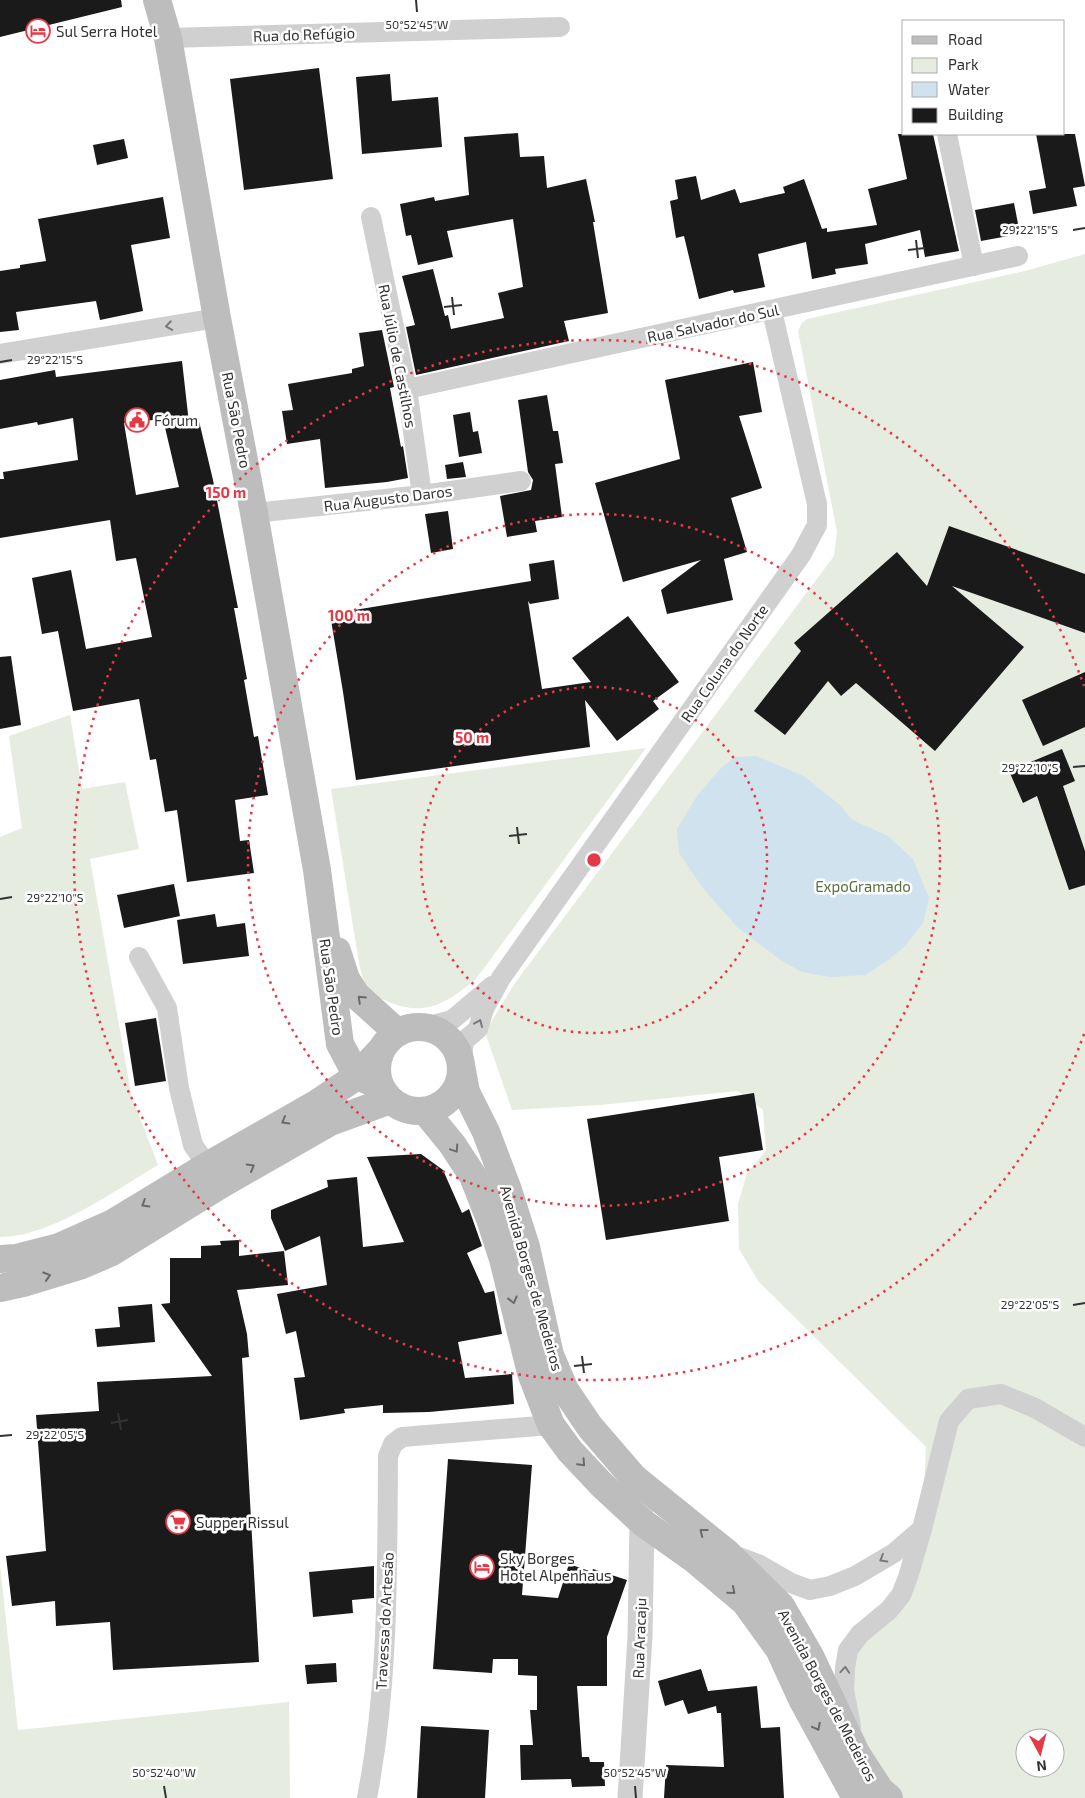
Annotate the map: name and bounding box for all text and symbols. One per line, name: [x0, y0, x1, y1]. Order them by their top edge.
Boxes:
text: 50°52'45"W: [386, 17, 448, 31]
hotel icon: Sul Serra Hotel: [25, 18, 51, 44]
legend: [902, 20, 1065, 135]
place label: Sul Serra Hotel: [56, 22, 158, 40]
street label: Rua do Refúgio: [253, 23, 355, 45]
text: Road: [948, 30, 983, 48]
text: Park: [948, 55, 979, 73]
text: Water: [948, 80, 990, 98]
text: Building: [948, 105, 1004, 123]
text: 29°22'15"S: [1002, 222, 1058, 236]
street label: Rua Júlio de Castilhos: [375, 283, 421, 429]
street label: Rua Salvador do Sul: [645, 300, 781, 346]
one-way arrow: [165, 320, 173, 331]
text: 29°22'15"S: [27, 352, 83, 366]
street label: Rua São Pedro: [219, 370, 255, 470]
public building icon: Fórum: [124, 407, 150, 433]
place label: Fórum: [154, 411, 198, 429]
street label: Rua Augusto Daros: [323, 481, 453, 515]
text: 150 m: [206, 483, 246, 501]
street label: Rua Coluna do Norte: [677, 601, 771, 725]
text: 100 m: [328, 606, 370, 624]
text: 50 m: [455, 728, 489, 746]
text: 29°22'10"S: [1002, 760, 1059, 774]
centre of rings: [585, 851, 603, 869]
park label: ExpoGramado: [815, 877, 911, 895]
text: 29°22'10"S: [27, 890, 84, 904]
street label: Rua São Pedro: [316, 937, 348, 1037]
one-way arrow: [358, 996, 367, 1005]
one-way arrow: [473, 1019, 483, 1028]
one-way arrow: [281, 1115, 290, 1125]
one-way arrow: [449, 1144, 459, 1153]
one-way arrow: [246, 1163, 255, 1173]
street label: Avenida Borges de Medeiros: [497, 1183, 567, 1373]
one-way arrow: [141, 1197, 150, 1207]
one-way arrow: [42, 1271, 51, 1281]
one-way arrow: [507, 1296, 518, 1305]
text: 29°22'05"S: [1001, 1297, 1060, 1311]
text: 29°22'05"S: [26, 1427, 85, 1441]
one-way arrow: [576, 1458, 585, 1467]
supermarket icon: Supper Rissul: [165, 1509, 191, 1535]
place label: Supper Rissul: [196, 1513, 289, 1531]
one-way arrow: [700, 1530, 709, 1538]
place label: Sky Borges Hotel Alpenhaus: [500, 1549, 612, 1584]
street label: Travessa do Artesão: [371, 1552, 397, 1690]
one-way arrow: [880, 1553, 889, 1563]
hotel icon: Sky Borges Hotel Alpenhaus: [469, 1554, 495, 1580]
one-way arrow: [726, 1585, 735, 1593]
street label: Rua Aracaju: [629, 1597, 650, 1679]
street label: Avenida Borges de Medeiros: [775, 1606, 881, 1784]
one-way arrow: [839, 1666, 850, 1674]
one-way arrow: [811, 1722, 821, 1731]
north arrow: [1015, 1728, 1065, 1778]
text: N: [1036, 1757, 1048, 1775]
text: 50°52'40"W: [132, 1765, 196, 1779]
text: 50°52'45"W: [604, 1765, 666, 1779]

